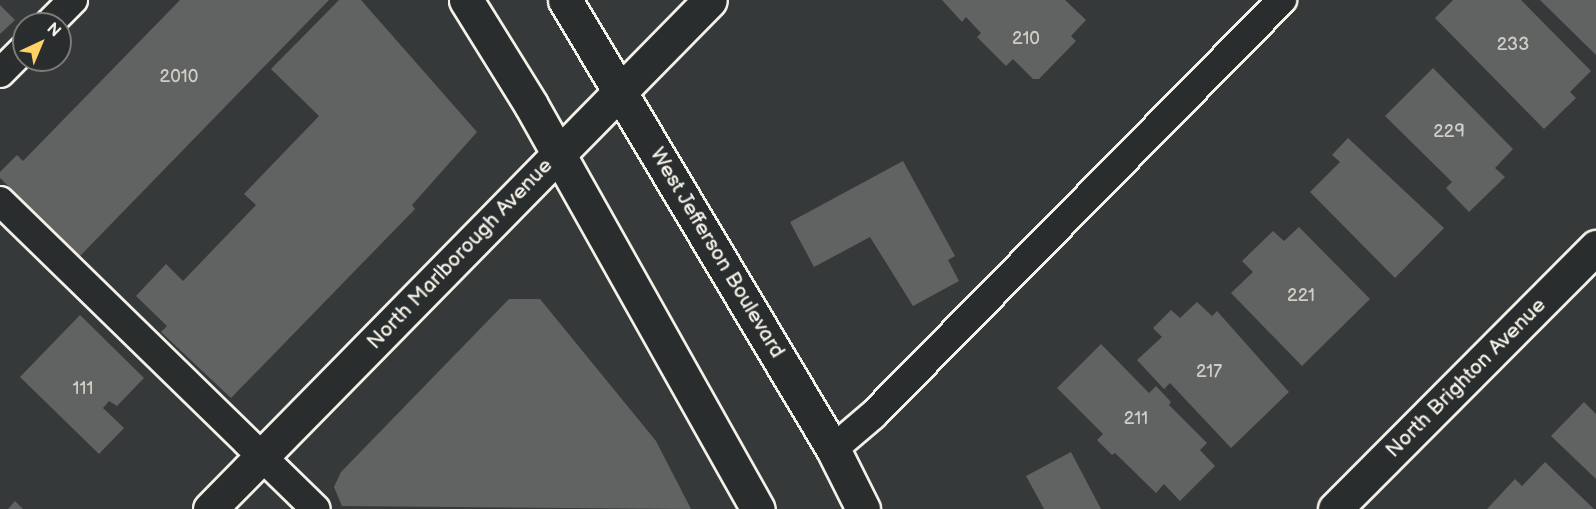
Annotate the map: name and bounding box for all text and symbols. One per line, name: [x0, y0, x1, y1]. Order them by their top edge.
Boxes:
north arrow: [12, 12, 72, 72]
text: N: [43, 19, 64, 41]
house number: 210: [1012, 28, 1040, 50]
house number: 233: [1497, 34, 1529, 56]
house number: 2010: [160, 66, 198, 88]
house number: 229: [1433, 121, 1465, 143]
street label: West Jefferson Boulevard: [644, 143, 790, 363]
street label: North Marlborough Avenue: [362, 153, 558, 355]
house number: 221: [1287, 285, 1315, 307]
street label: North Brighton Avenue: [1381, 293, 1551, 463]
house number: 217: [1196, 361, 1222, 383]
house number: 111: [73, 378, 93, 400]
house number: 211: [1124, 408, 1148, 430]

